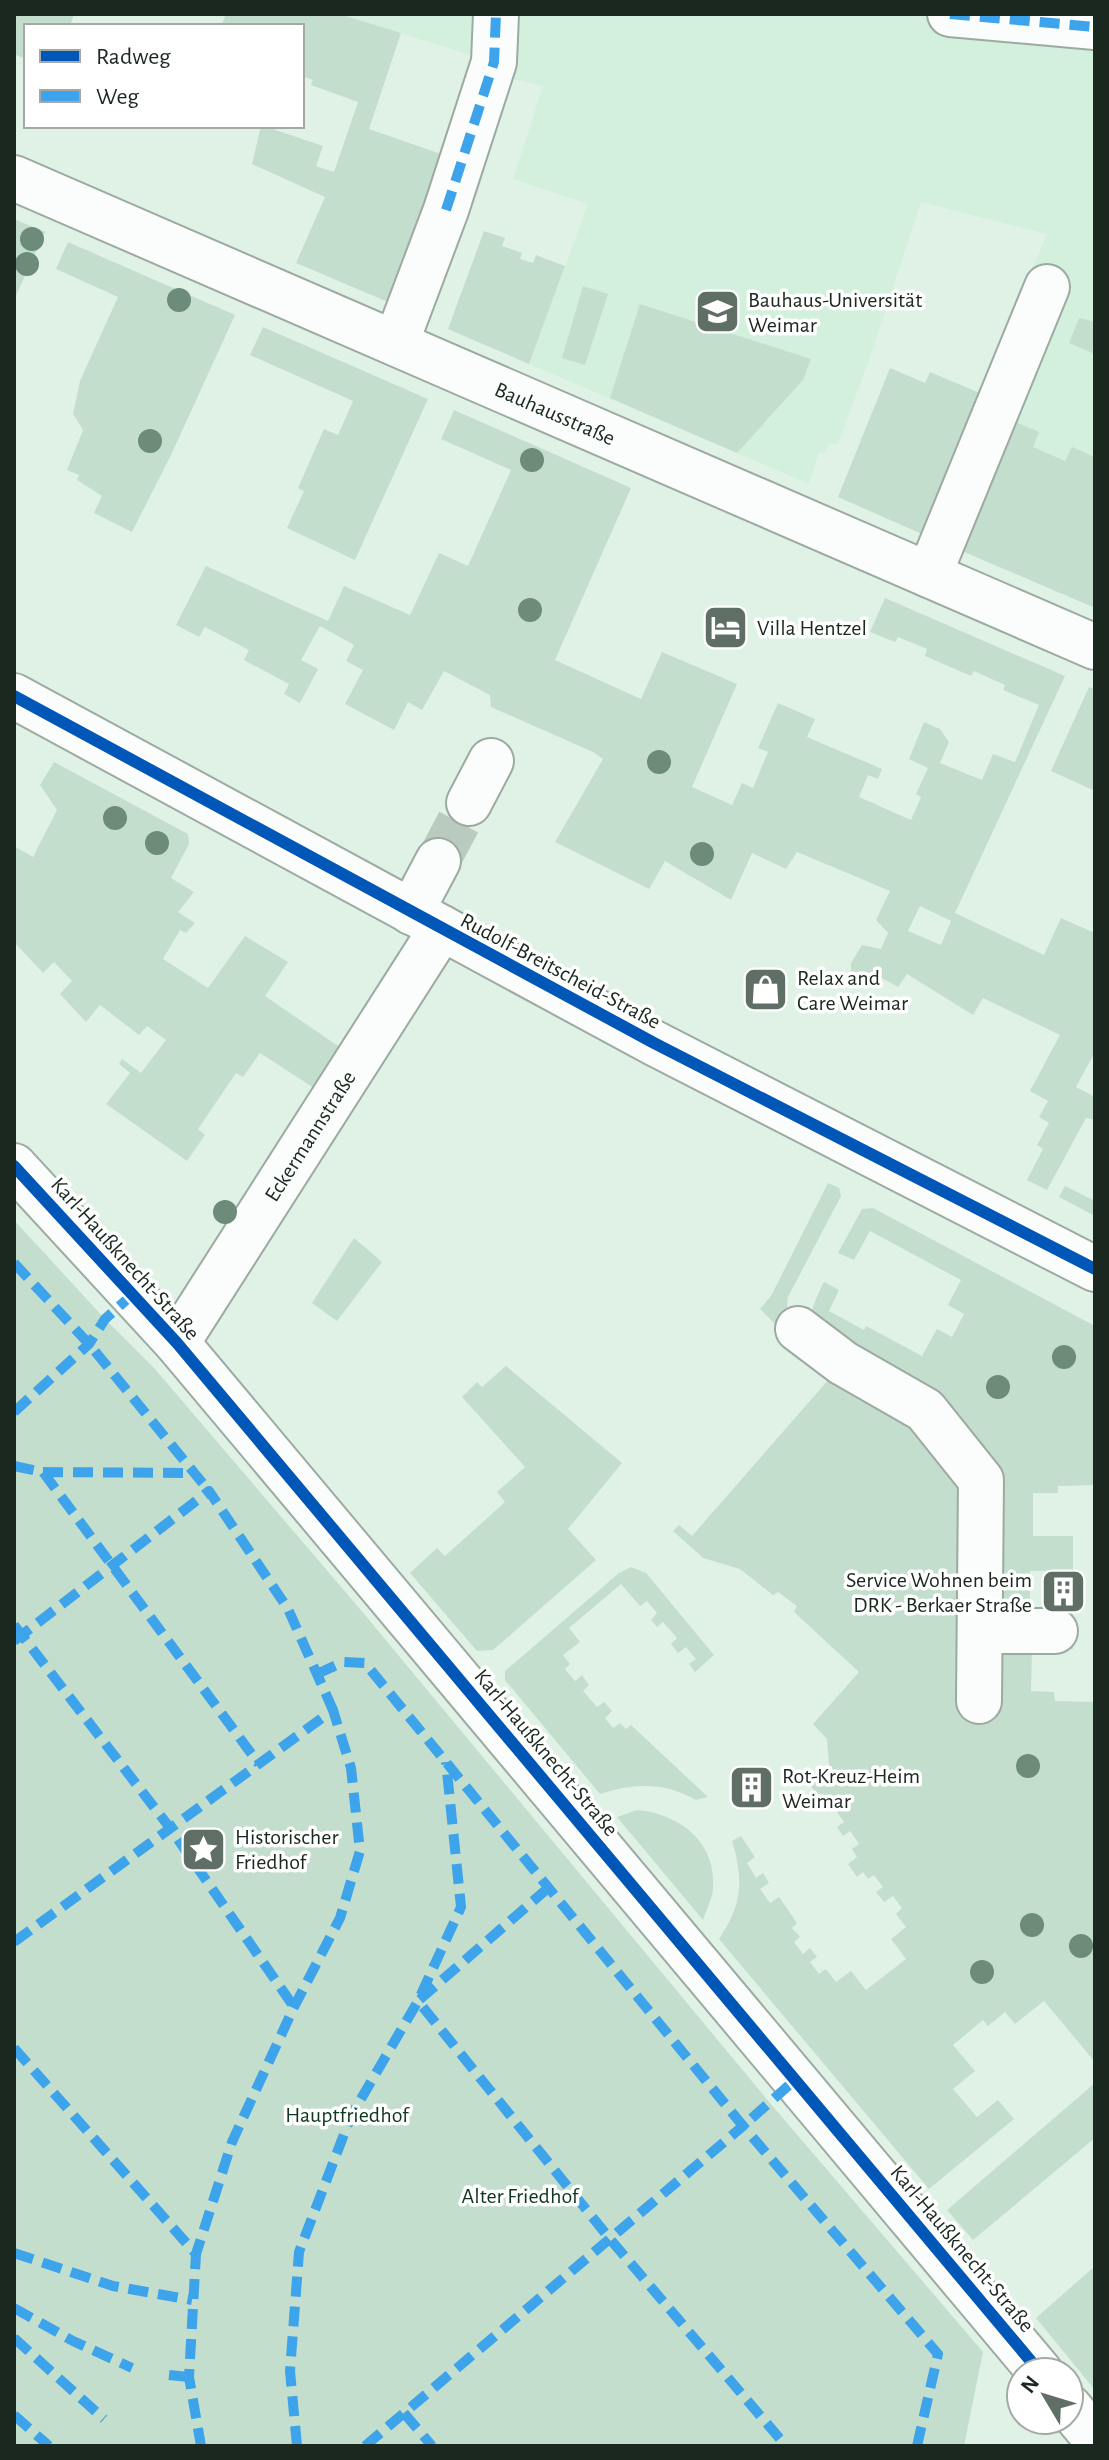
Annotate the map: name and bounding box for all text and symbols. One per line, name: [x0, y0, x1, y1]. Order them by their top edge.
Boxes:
legend: [24, 24, 304, 128]
text: Radweg: [96, 45, 171, 69]
text: Weg: [96, 85, 139, 109]
school or university icon: Bauhaus-Universität Weimar: [693, 288, 741, 336]
place label: Bauhaus-Universität Weimar: [748, 289, 922, 336]
street label: Bauhausstraße: [491, 378, 618, 449]
hotel icon: Villa Hentzel: [702, 603, 750, 651]
place label: Villa Hentzel: [757, 617, 867, 639]
street label: Rudolf-Breitscheid-Straße: [457, 909, 664, 1033]
shop icon: Relax and Care Weimar: [742, 966, 790, 1014]
place label: Relax and Care Weimar: [797, 967, 908, 1014]
street label: Eckermannstraße: [261, 1067, 360, 1205]
street label: Karl-Haußknecht-Straße: [47, 1173, 204, 1344]
building icon: Service Wohnen beim DRK - Berkaer Straße: [1039, 1568, 1087, 1616]
place label: Service Wohnen beim DRK - Berkaer Straße: [846, 1569, 1032, 1616]
street label: Karl-Haußknecht-Straße: [470, 1665, 622, 1840]
building icon: Rot-Kreuz-Heim Weimar: [727, 1764, 775, 1812]
place label: Rot-Kreuz-Heim Weimar: [782, 1765, 920, 1812]
place icon: Historischer Friedhof: [180, 1825, 228, 1873]
place label: Historischer Friedhof: [235, 1826, 339, 1873]
park label: Hauptfriedhof: [285, 2104, 410, 2126]
street label: Karl-Haußknecht-Straße: [886, 2161, 1038, 2336]
park label: Alter Friedhof: [462, 2185, 580, 2207]
north arrow: [1005, 2356, 1085, 2436]
text: N: [1017, 2372, 1043, 2397]

